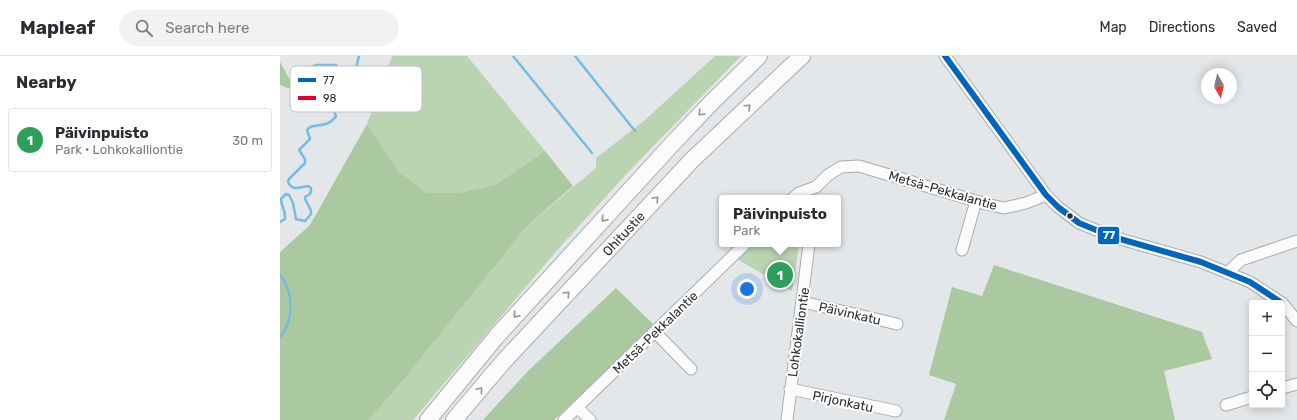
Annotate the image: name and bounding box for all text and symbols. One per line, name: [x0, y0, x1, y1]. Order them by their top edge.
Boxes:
search box: [119, 10, 399, 46]
text: Mapleaf: [20, 16, 95, 39]
icon: search: [133, 17, 155, 39]
text: Search here: [165, 19, 249, 37]
text: Map: [1100, 19, 1127, 36]
text: Directions: [1149, 19, 1215, 36]
text: Saved: [1237, 19, 1277, 36]
legend: [290, 66, 422, 112]
north arrow: [1201, 68, 1237, 104]
text: Nearby: [16, 72, 77, 92]
text: 77: [323, 74, 335, 87]
text: 98: [323, 92, 337, 105]
one-way arrow: [743, 105, 750, 112]
one-way arrow: [698, 108, 706, 116]
text: Päivinpuisto: [55, 124, 149, 142]
text: 1: [27, 133, 33, 148]
text: 30 m: [232, 133, 263, 148]
text: Park · Lohkokalliontie: [55, 142, 183, 157]
street label: Metsä-Pekkalantie: [887, 168, 999, 213]
popup: [719, 195, 841, 247]
one-way arrow: [651, 196, 658, 204]
text: Päivinpuisto: [733, 205, 827, 223]
street label: Ohitustie: [599, 209, 648, 259]
unlabelled marker: [1065, 211, 1075, 221]
one-way arrow: [601, 214, 608, 222]
text: Park: [733, 223, 760, 238]
line badge: 77: [1097, 226, 1120, 245]
text: 77: [1103, 229, 1116, 242]
pin: 1: [767, 260, 793, 290]
your location: [737, 279, 757, 299]
street label: Lohkokalliontie: [785, 286, 812, 378]
street label: Metsä-Pekkalantie: [610, 288, 701, 377]
one-way arrow: [562, 291, 570, 299]
street label: Päivinkatu: [817, 299, 882, 328]
map controls: [1249, 300, 1285, 408]
button: +: [1249, 300, 1285, 336]
one-way arrow: [514, 310, 521, 317]
button: −: [1249, 336, 1285, 372]
button: locate: [1249, 372, 1285, 408]
one-way arrow: [475, 388, 482, 395]
street label: Pirjonkatu: [811, 388, 875, 415]

